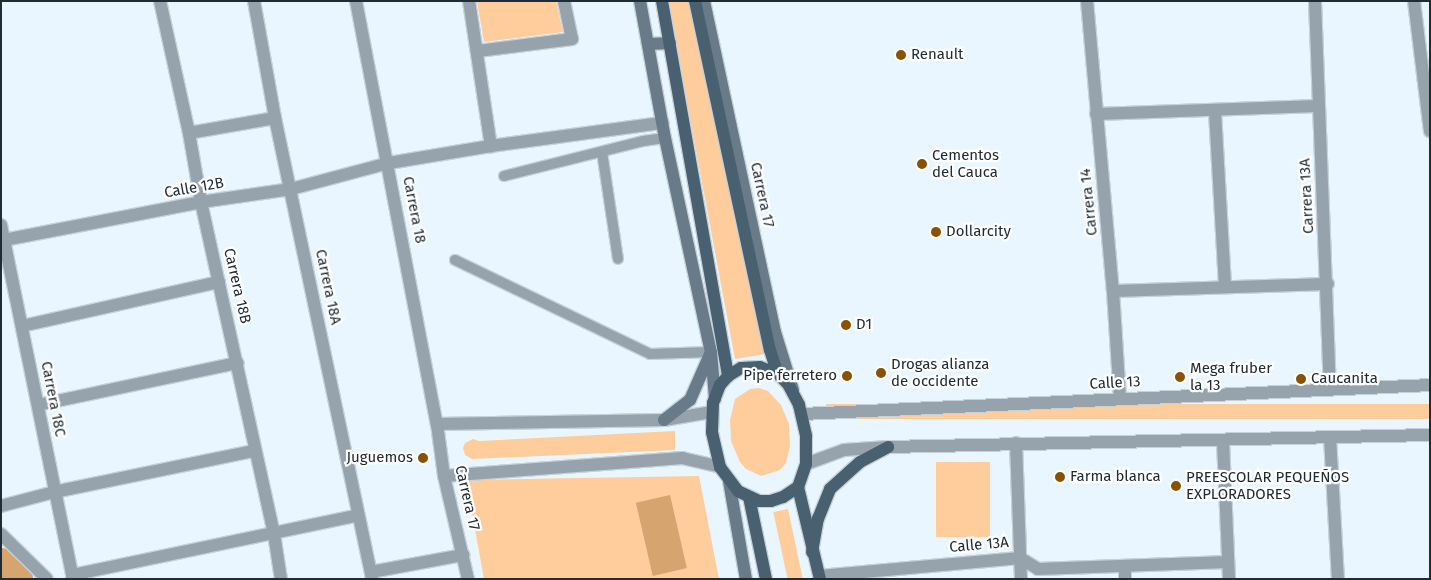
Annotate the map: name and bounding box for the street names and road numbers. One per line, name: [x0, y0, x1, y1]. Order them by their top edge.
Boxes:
street label: Carrera 13A: [1296, 158, 1318, 234]
street label: Carrera 17: [746, 161, 778, 229]
street label: Carrera 14: [1077, 167, 1101, 237]
street label: Calle 12B: [163, 174, 225, 202]
street label: Carrera 18: [399, 175, 429, 245]
street label: Carrera 18B: [220, 246, 254, 326]
street label: Carrera 18A: [311, 248, 345, 326]
street label: Carrera 18C: [37, 360, 69, 438]
street label: Calle 13: [1089, 373, 1141, 393]
street label: Carrera 17: [451, 464, 483, 532]
street label: Calle 13A: [948, 533, 1010, 557]

